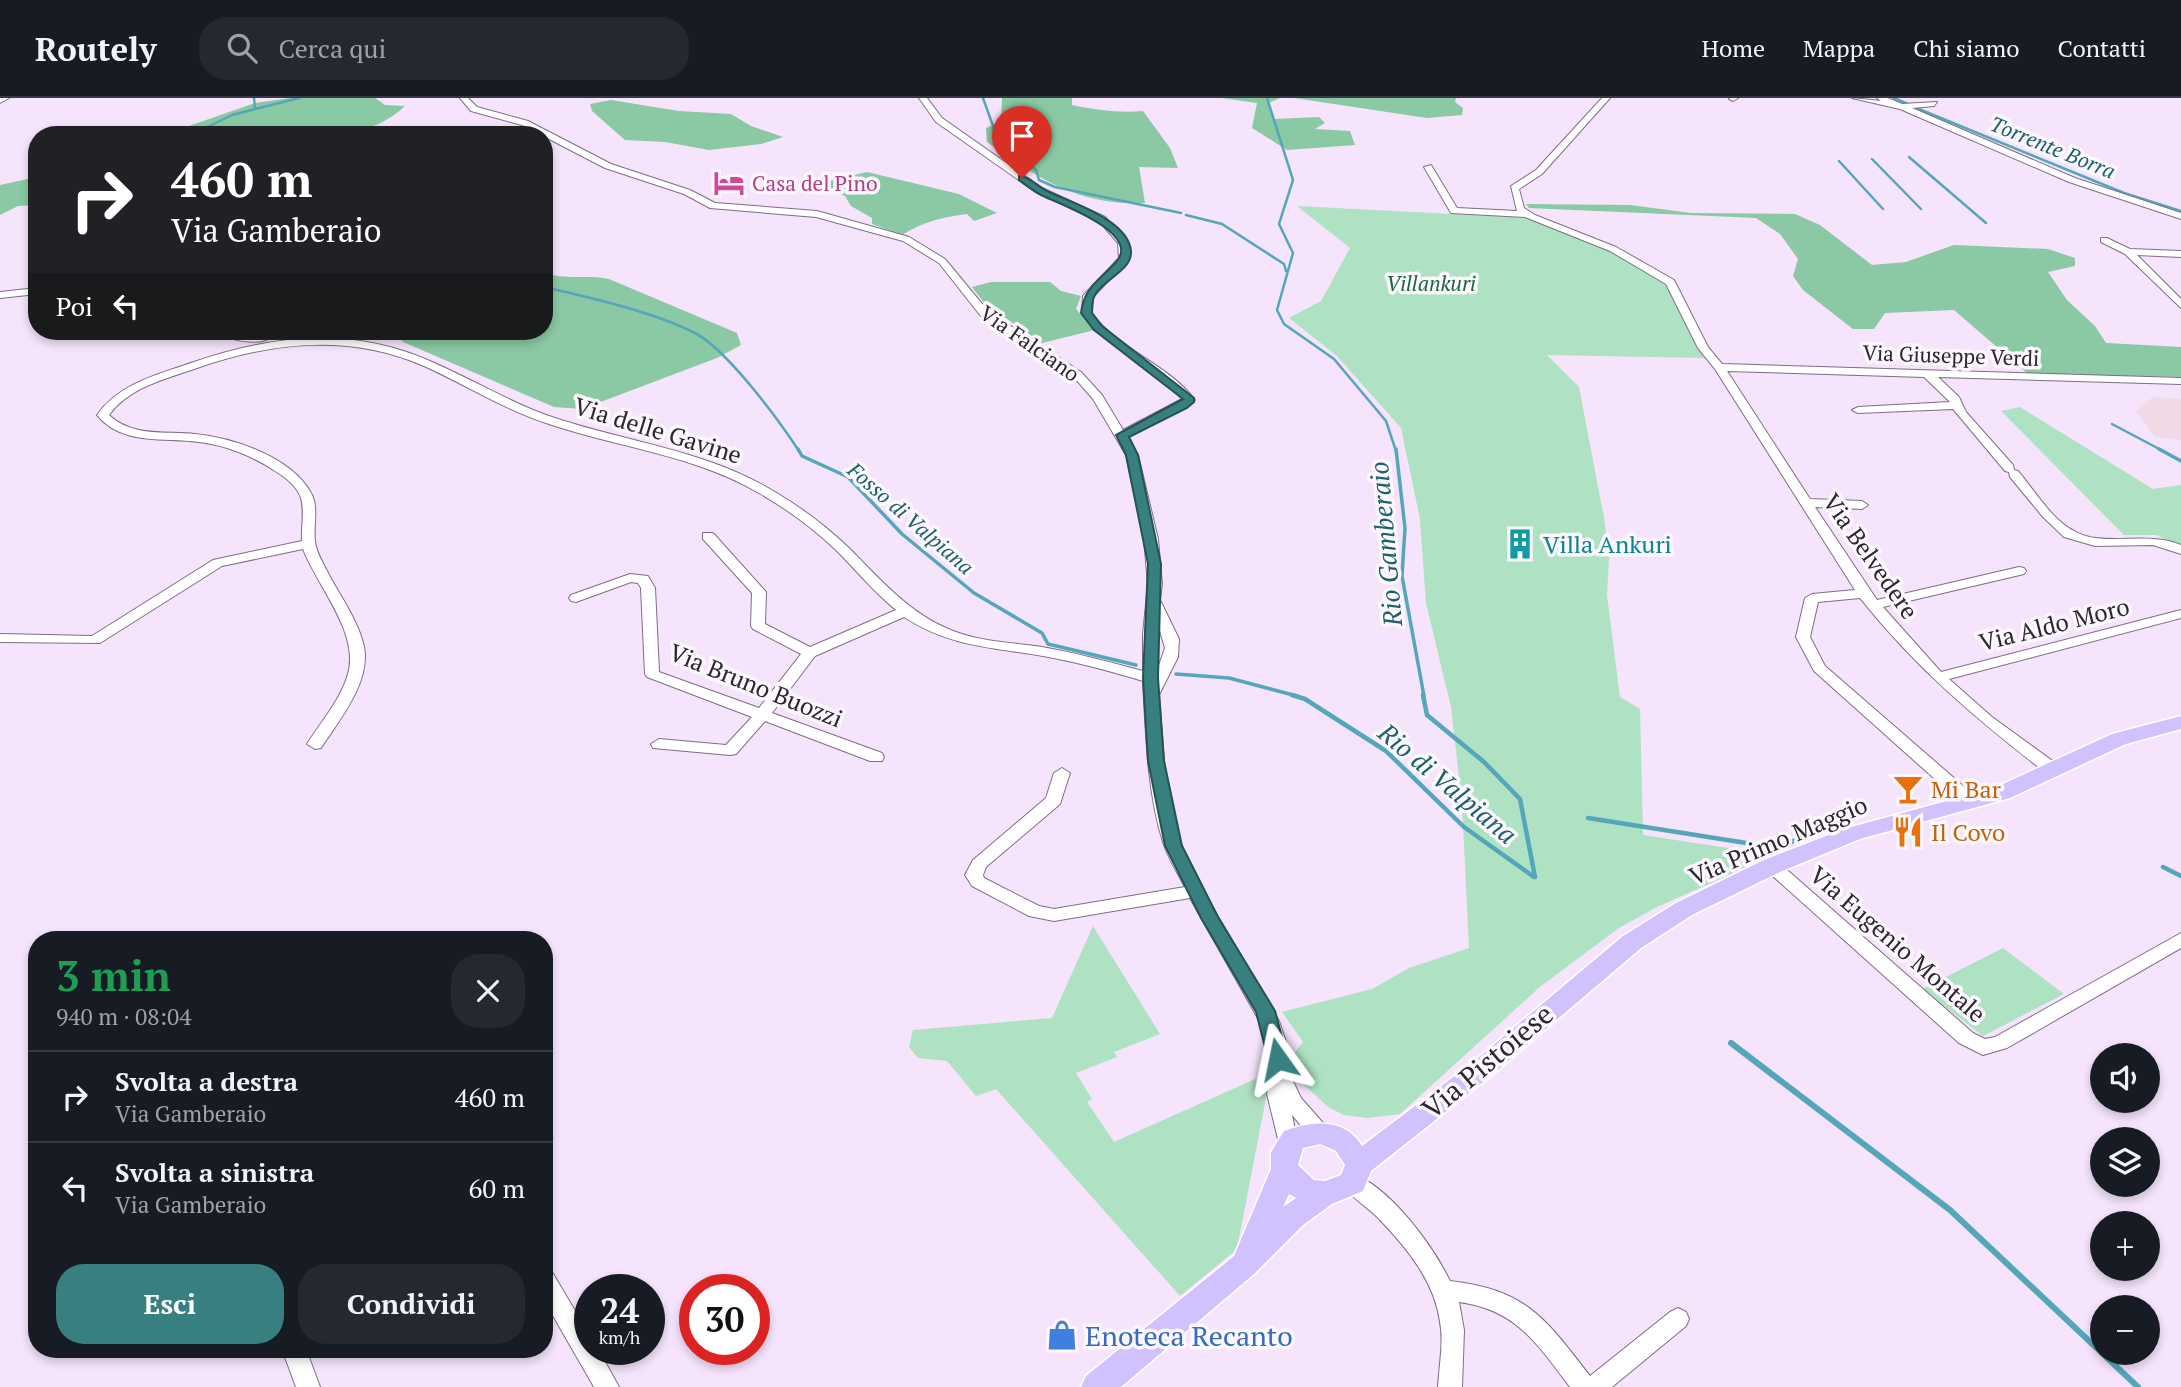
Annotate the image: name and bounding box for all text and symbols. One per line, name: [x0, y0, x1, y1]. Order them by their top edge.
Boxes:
search box: [199, 17, 689, 80]
text: Routely: [35, 27, 157, 70]
icon: search: [223, 29, 261, 67]
text: Cerca qui: [279, 31, 386, 65]
text: Home: [1701, 32, 1765, 64]
text: Mappa: [1803, 32, 1875, 64]
text: Chi siamo: [1913, 32, 2020, 64]
text: Contatti: [2058, 32, 2146, 64]
pin: [992, 106, 1052, 178]
water label: Torrente Borra: [1986, 109, 2120, 185]
icon: arrive: [1003, 117, 1041, 155]
text: 460 m: [171, 146, 313, 211]
icon: right: [56, 154, 147, 245]
hotel icon: Casa del Pino: [712, 166, 746, 200]
place label: Casa del Pino: [752, 169, 878, 197]
text: Via Gamberaio: [171, 209, 382, 251]
park label: Villankuri: [1386, 269, 1476, 297]
icon: left: [107, 287, 145, 325]
text: Poi: [56, 289, 93, 323]
street label: Via Falciano: [975, 298, 1085, 388]
street label: Via Giuseppe Verdi: [1862, 338, 2040, 372]
street label: Via delle Gavine: [570, 389, 746, 471]
water label: Fosso di Valpiana: [841, 455, 980, 580]
water label: Rio Gamberaio: [1361, 460, 1409, 629]
street label: Via Belvedere: [1816, 487, 1926, 625]
building icon: Villa Ankuri: [1503, 527, 1537, 561]
place label: Villa Ankuri: [1543, 528, 1672, 560]
street label: Via Aldo Moro: [1976, 590, 2132, 658]
street label: Via Bruno Buozzi: [665, 636, 847, 734]
water label: Rio di Valpiana: [1371, 715, 1524, 851]
bar icon: Mi Bar: [1891, 772, 1925, 806]
place label: Mi Bar: [1931, 773, 2002, 805]
street label: Via Primo Maggio: [1684, 788, 1872, 892]
restaurant icon: Il Covo: [1891, 815, 1925, 849]
place label: Il Covo: [1931, 816, 2005, 848]
street label: Via Eugenio Montale: [1803, 859, 1993, 1029]
text: 3 min: [56, 947, 171, 1003]
button: close: [451, 954, 525, 1028]
street label: Via Pistoiese: [1414, 995, 1560, 1127]
text: 940 m · 08:04: [56, 1001, 191, 1032]
position arrow: [1241, 1022, 1315, 1096]
map controls: [2090, 1043, 2160, 1365]
button: sound: [2090, 1043, 2160, 1113]
text: Svolta a destra: [115, 1064, 298, 1098]
icon: right: [56, 1078, 94, 1116]
text: 460 m: [455, 1080, 525, 1114]
text: Via Gamberaio: [115, 1098, 266, 1129]
button: layers: [2090, 1127, 2160, 1197]
text: Svolta a sinistra: [115, 1155, 314, 1189]
icon: left: [56, 1169, 94, 1207]
text: 60 m: [469, 1171, 525, 1205]
text: Via Gamberaio: [115, 1189, 266, 1220]
button: +: [2090, 1211, 2160, 1281]
button: Esci: [56, 1264, 284, 1344]
button: Condividi: [298, 1264, 525, 1344]
speed limit sign: 30: [679, 1274, 770, 1365]
text: 24: [600, 1287, 639, 1333]
button: −: [2090, 1295, 2160, 1365]
place label: Enoteca Recanto: [1085, 1317, 1293, 1354]
shop icon: Enoteca Recanto: [1045, 1318, 1079, 1352]
text: km/h: [599, 1325, 640, 1349]

